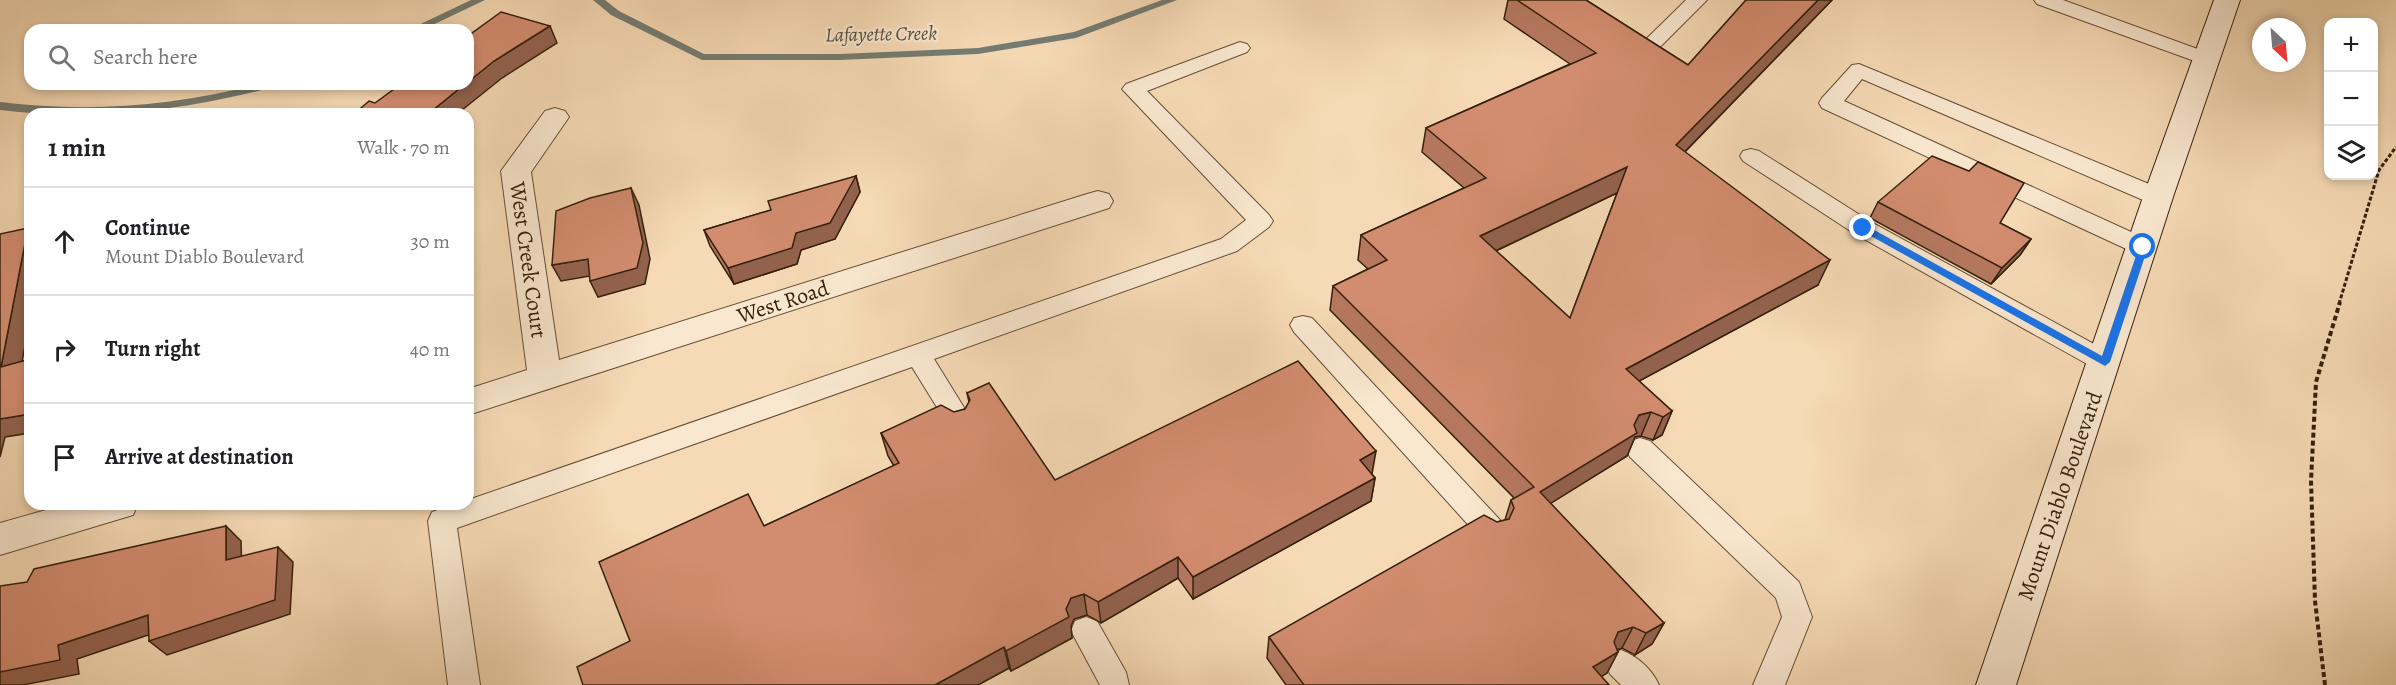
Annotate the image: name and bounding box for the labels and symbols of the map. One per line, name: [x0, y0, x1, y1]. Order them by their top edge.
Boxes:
north arrow: [2252, 18, 2306, 72]
water label: Lafayette Creek: [825, 20, 937, 48]
street label: West Creek Court: [502, 179, 554, 340]
route end: [1849, 214, 1875, 240]
route start: [2129, 233, 2155, 259]
street label: West Road: [732, 273, 833, 331]
street label: Mount Diablo Boulevard: [2010, 387, 2110, 605]

